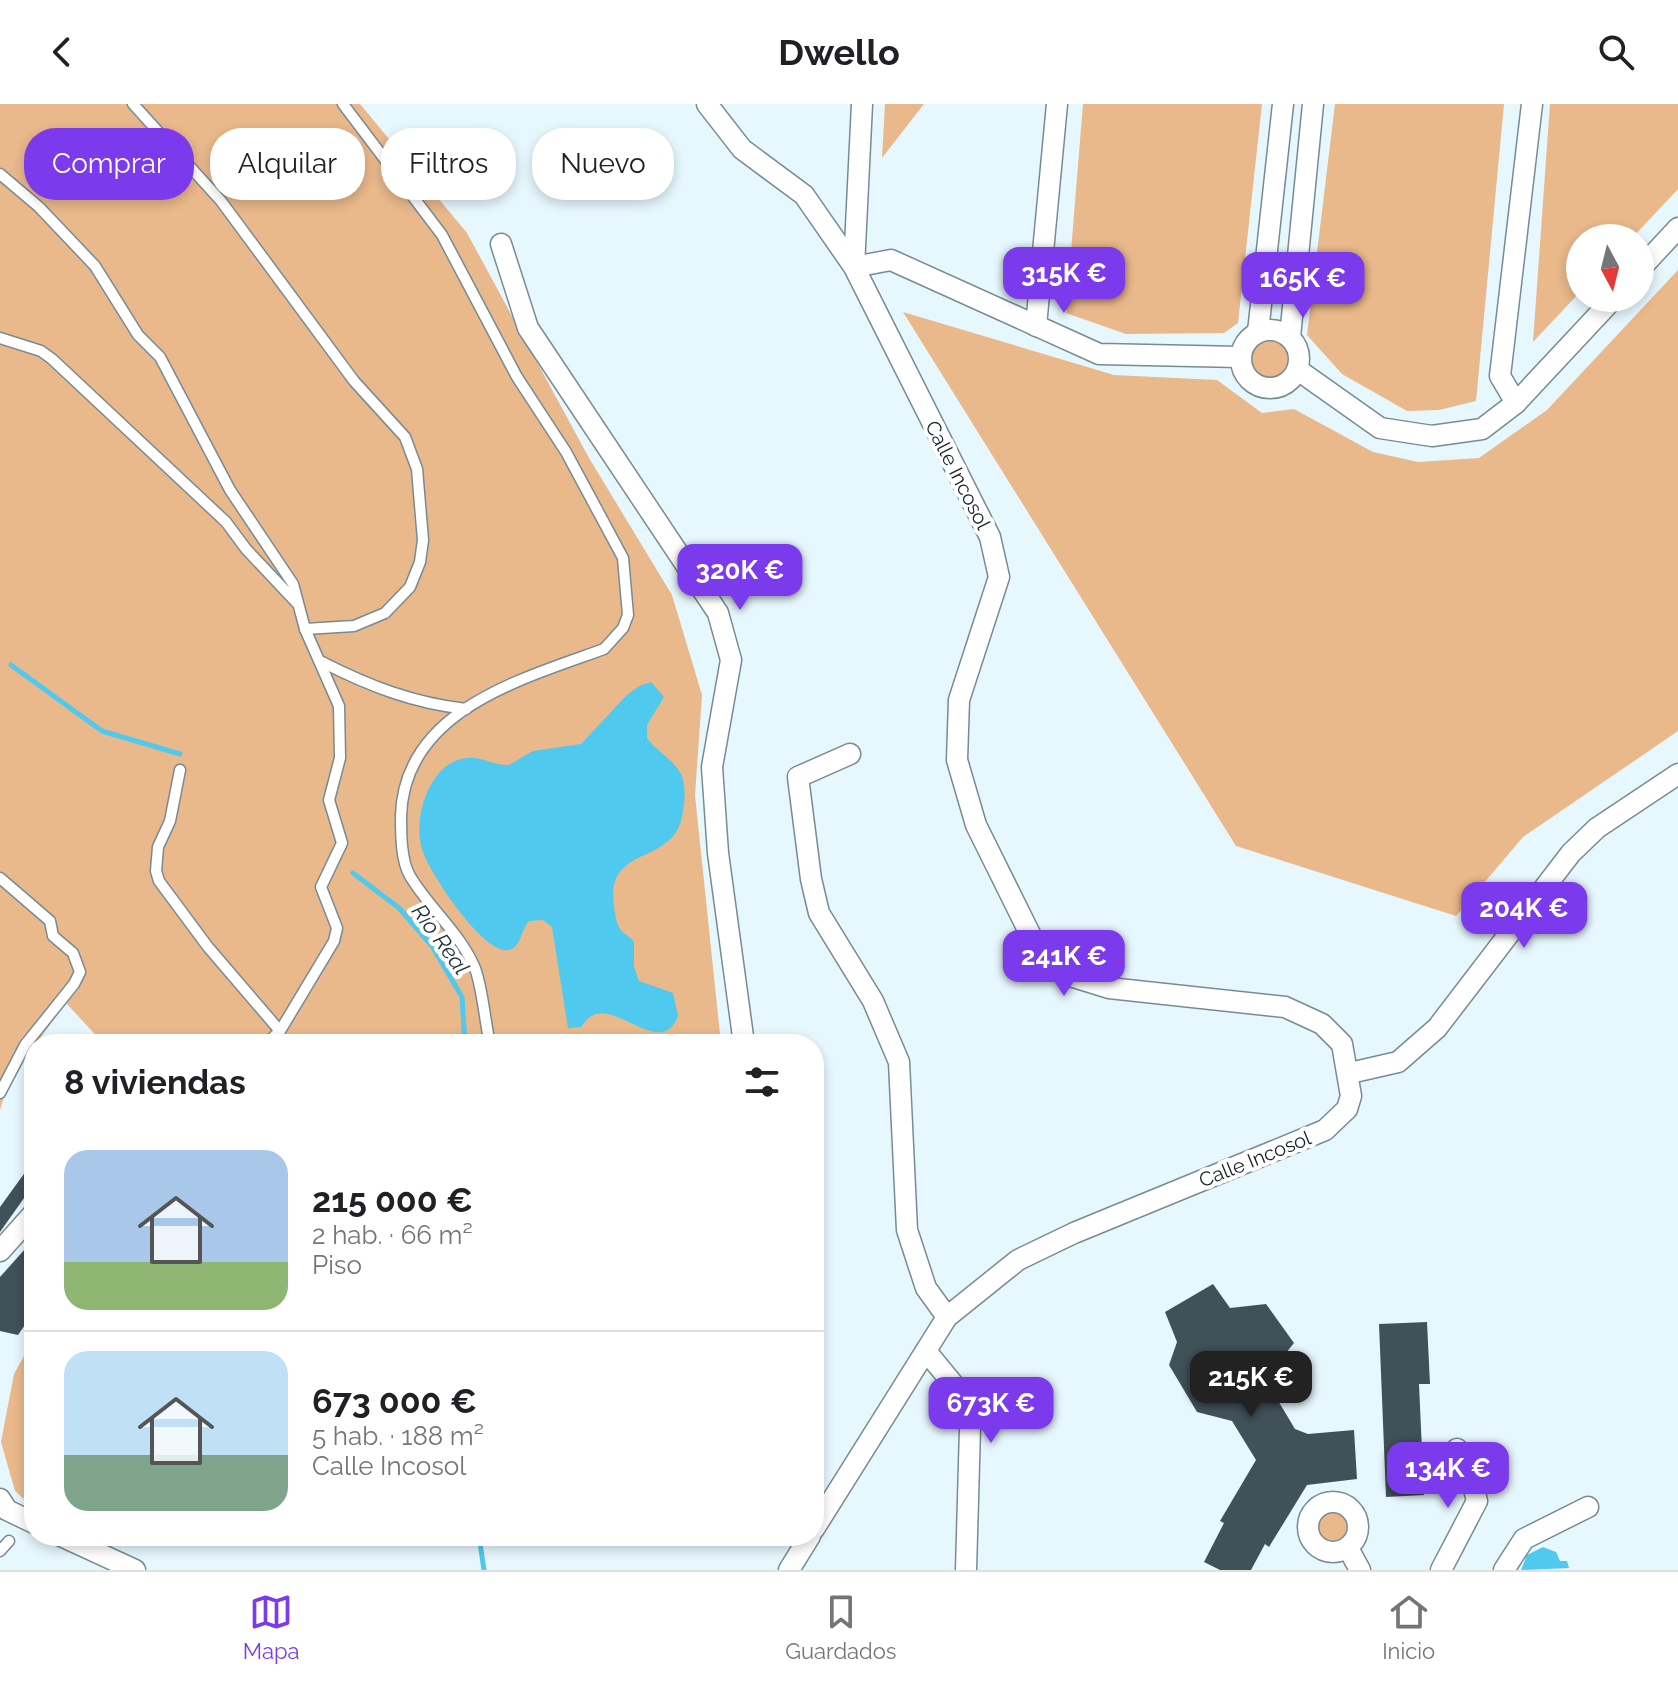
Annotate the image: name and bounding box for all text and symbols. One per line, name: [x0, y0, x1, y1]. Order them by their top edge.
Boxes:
icon: back: [40, 30, 84, 74]
icon: search: [1594, 30, 1638, 74]
text: Dwello: [778, 31, 900, 73]
chip: Comprar: [24, 128, 194, 200]
chip: Alquilar: [210, 128, 365, 200]
chip: Filtros: [381, 128, 516, 200]
chip: Nuevo: [532, 128, 674, 200]
north arrow: [1566, 224, 1654, 312]
map controls: [1566, 224, 1654, 312]
pin: 315K €: [999, 247, 1129, 315]
pin: 165K €: [1238, 252, 1368, 320]
text: 315K €: [1021, 258, 1107, 288]
text: 165K €: [1259, 263, 1347, 293]
street label: Calle Incosol: [920, 417, 996, 534]
pin: 320K €: [675, 544, 805, 612]
text: 320K €: [695, 555, 785, 585]
pin: 204K €: [1459, 882, 1589, 950]
text: 204K €: [1479, 893, 1569, 923]
water label: Rio Real: [407, 899, 475, 979]
pin: 241K €: [999, 930, 1129, 998]
text: 241K €: [1021, 941, 1107, 971]
icon: filters: [740, 1060, 784, 1104]
text: 8 viviendas: [64, 1062, 246, 1102]
street label: Calle Incosol: [1195, 1125, 1315, 1192]
text: 215 000 €: [312, 1180, 473, 1220]
icon: home: [128, 1182, 224, 1278]
text: 2 hab. · 66 m²: [312, 1220, 473, 1250]
text: Piso: [312, 1250, 362, 1280]
pin: 215K €: [1186, 1351, 1316, 1419]
text: 215K €: [1208, 1362, 1294, 1392]
pin: 673K €: [926, 1377, 1056, 1445]
text: 673 000 €: [312, 1381, 477, 1421]
icon: home: [128, 1383, 224, 1479]
text: 673K €: [947, 1388, 1035, 1418]
text: 5 hab. · 188 m²: [312, 1421, 484, 1451]
pin: 134K €: [1383, 1442, 1513, 1510]
text: Calle Incosol: [312, 1451, 466, 1481]
text: 134K €: [1405, 1453, 1491, 1483]
tab: Mapa: [243, 1590, 300, 1664]
tab: Guardados: [785, 1590, 897, 1664]
tab: Inicio: [1382, 1590, 1435, 1664]

